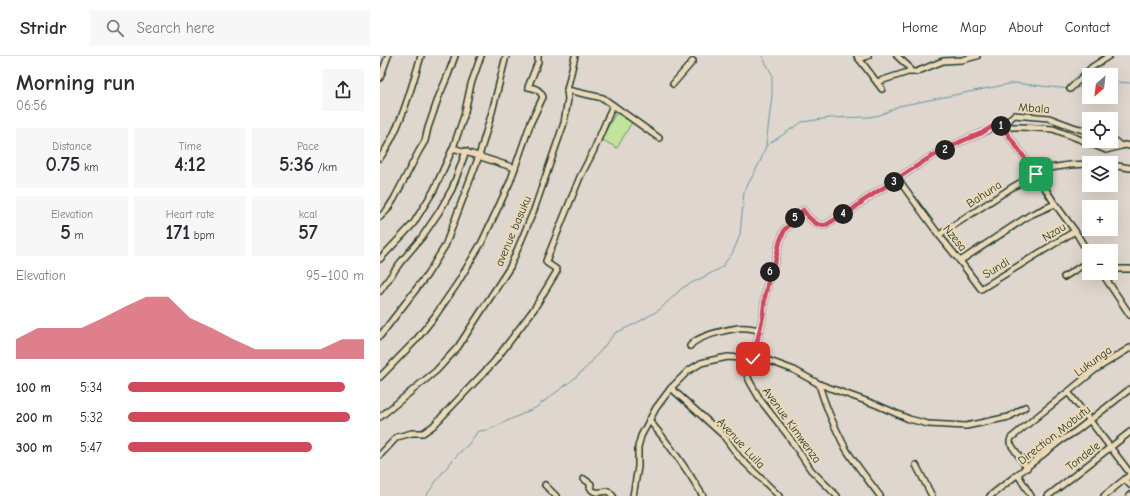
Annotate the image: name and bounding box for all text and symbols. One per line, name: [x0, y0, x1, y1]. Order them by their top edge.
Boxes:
search box: [90, 10, 370, 46]
text: Stridr: [20, 17, 66, 39]
icon: search: [104, 17, 126, 39]
text: Search here: [136, 19, 215, 37]
text: Home: [902, 19, 938, 36]
text: Map: [960, 19, 986, 36]
text: About: [1008, 19, 1043, 36]
text: Contact: [1065, 19, 1110, 36]
north arrow: [1082, 68, 1118, 104]
map controls: [1082, 68, 1118, 280]
button: share: [322, 69, 364, 111]
text: Morning run: [16, 70, 135, 96]
text: 06:56: [16, 98, 47, 113]
street label: Mbala: [1018, 100, 1050, 116]
button: locate: [1082, 112, 1118, 148]
pin: 1: [991, 116, 1011, 136]
text: 1: [999, 119, 1003, 132]
text: Distance: [52, 140, 92, 153]
text: Time: [179, 140, 201, 153]
text: Pace: [297, 140, 319, 153]
pin: 2: [935, 140, 955, 160]
text: 2: [942, 143, 948, 156]
text: 0.75: [46, 153, 80, 176]
text: 4:12: [174, 153, 206, 176]
text: 5:36: [279, 153, 314, 176]
button: layers: [1082, 156, 1118, 192]
pin: [1019, 157, 1053, 191]
text: km: [80, 161, 98, 174]
text: /km: [314, 161, 337, 174]
icon: arrive: [1025, 163, 1047, 185]
pin: 3: [884, 172, 904, 192]
text: 3: [891, 175, 897, 188]
street label: Bahuna: [964, 178, 1004, 210]
street label: avenue basuku: [492, 194, 534, 268]
button: +: [1082, 200, 1118, 236]
pin: 4: [833, 204, 853, 224]
text: 4: [840, 207, 846, 220]
text: Elevation: [51, 208, 93, 221]
text: Heart rate: [166, 208, 214, 221]
text: kcal: [299, 208, 317, 221]
pin: 5: [785, 208, 805, 228]
text: 5: [792, 211, 798, 224]
street label: Nzau: [1040, 219, 1068, 245]
text: 5: [60, 221, 71, 244]
text: 171: [165, 221, 190, 244]
text: 57: [298, 221, 318, 244]
street label: Nzesa: [940, 222, 970, 254]
text: m: [71, 229, 84, 242]
text: bpm: [190, 229, 215, 242]
button: −: [1082, 244, 1118, 280]
street label: Sundi: [980, 255, 1012, 281]
pin: 6: [760, 262, 780, 282]
text: 6: [767, 265, 773, 278]
text: Elevation: [16, 268, 66, 283]
text: 95–100 m: [306, 268, 364, 283]
pin: [736, 342, 770, 376]
street label: Lukunga: [1071, 343, 1115, 379]
icon: check: [742, 348, 764, 370]
text: 100 m: [16, 380, 51, 395]
text: 5:34: [80, 380, 102, 395]
street label: Avenue Kimwenza: [760, 384, 824, 466]
street label: Direction Mobutu: [1015, 402, 1093, 468]
text: 200 m: [16, 410, 52, 425]
text: 5:32: [80, 410, 103, 425]
street label: Avenue Luila: [714, 415, 768, 471]
street label: Tondele: [1063, 438, 1103, 474]
text: 300 m: [16, 440, 52, 455]
text: 5:47: [80, 440, 102, 455]

